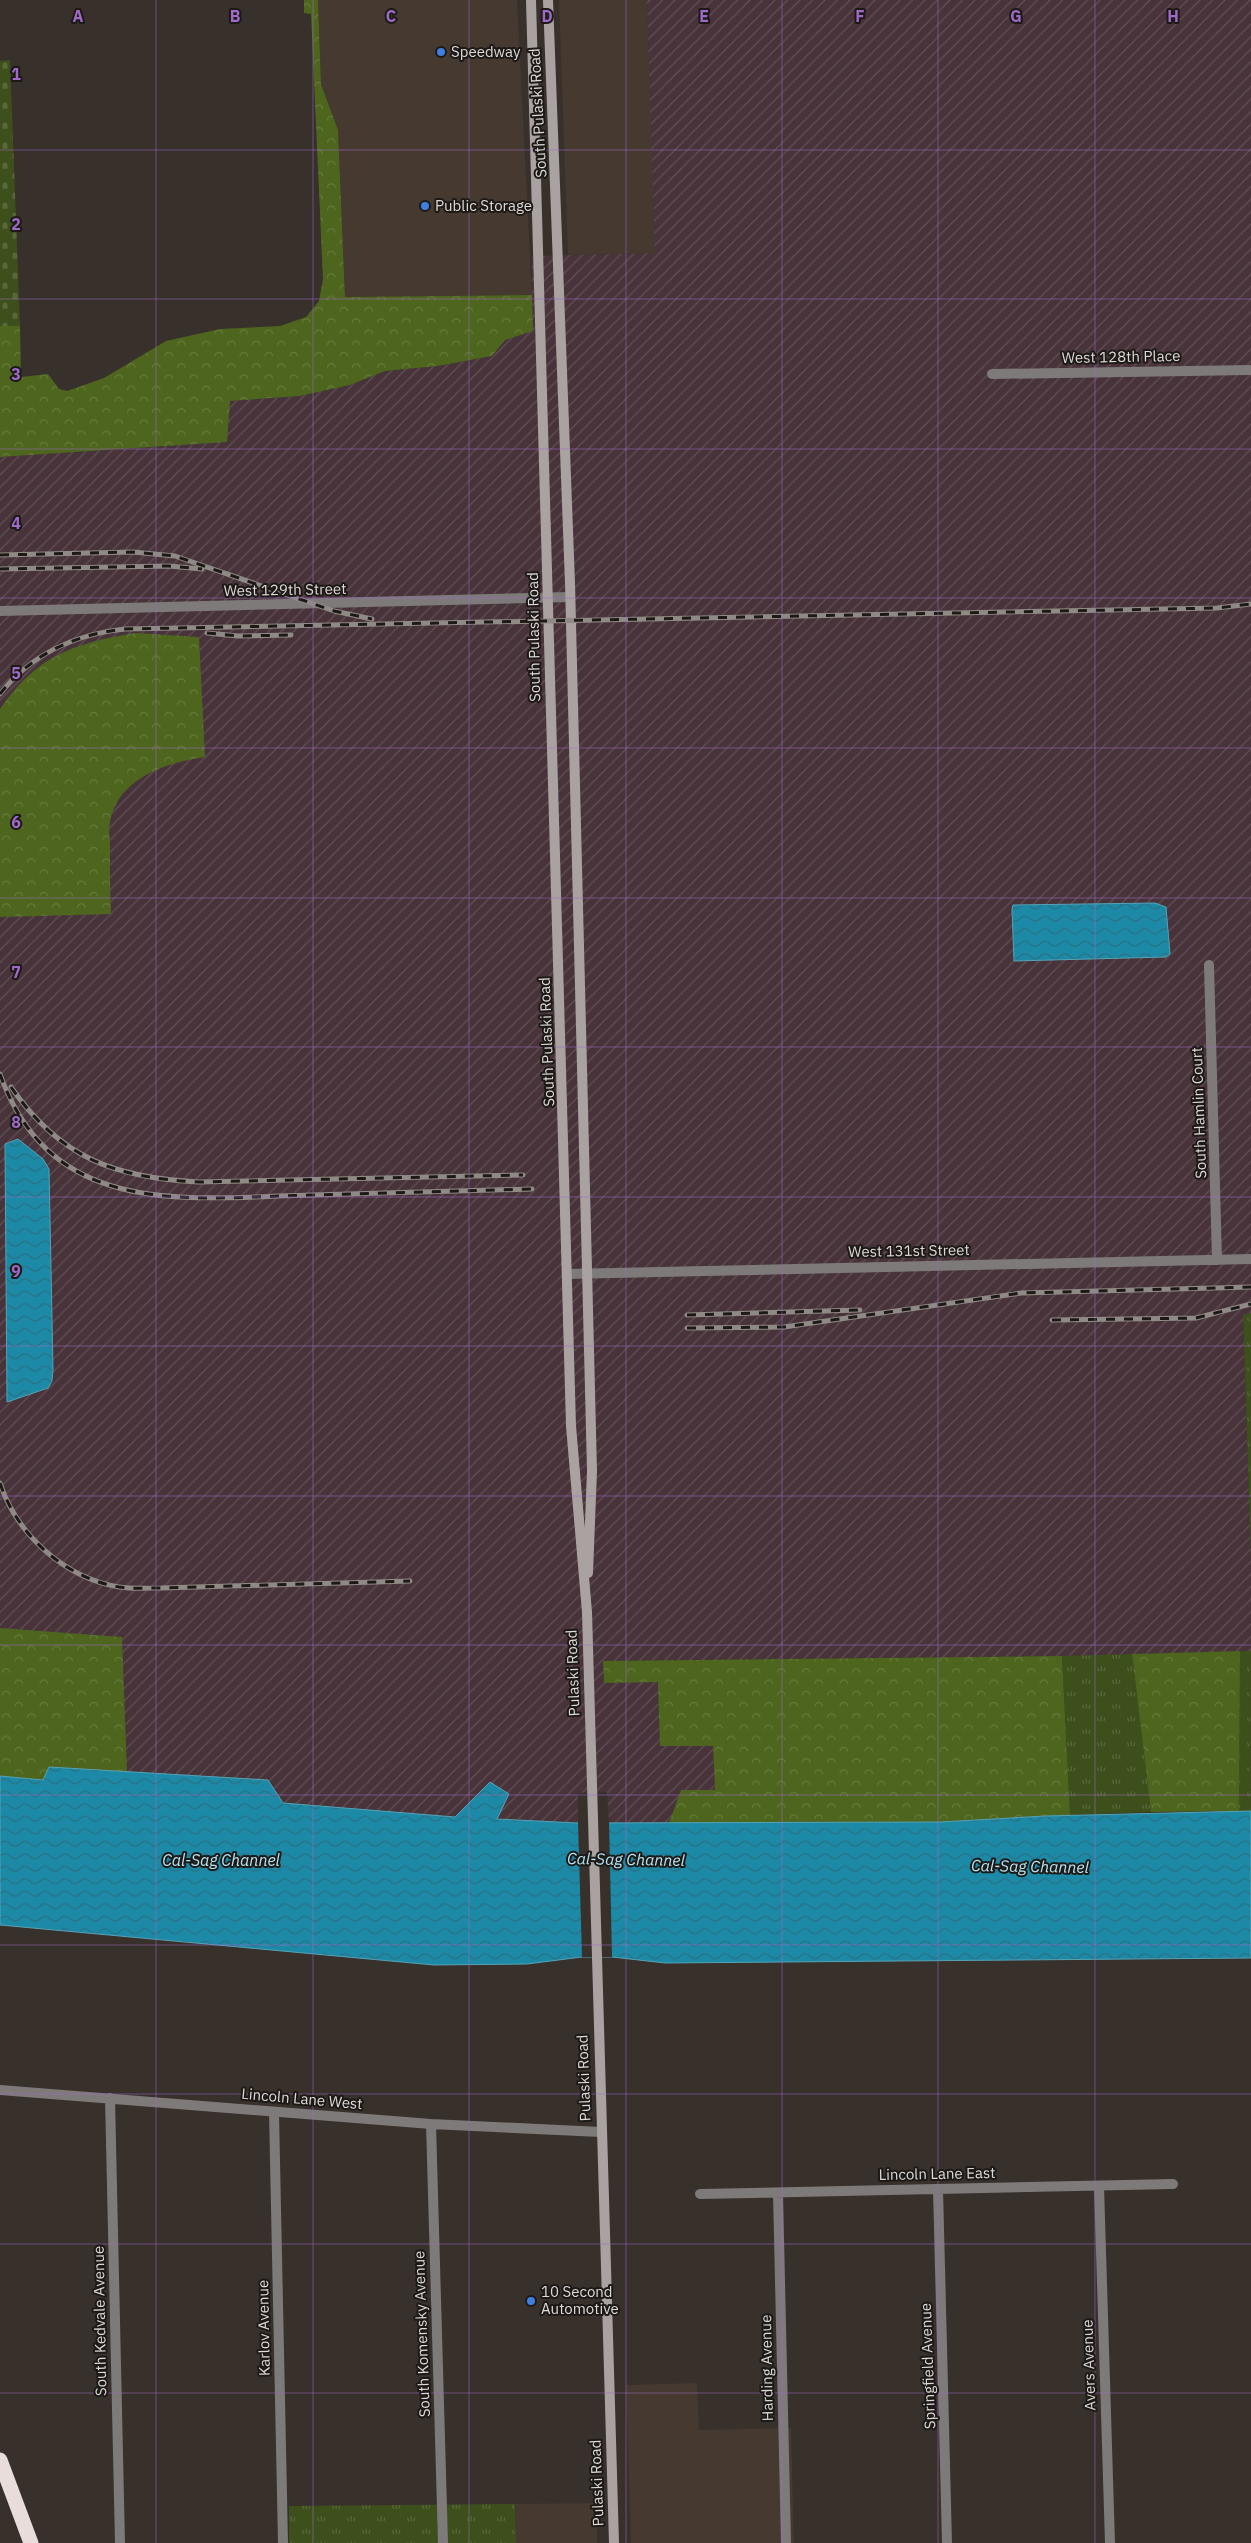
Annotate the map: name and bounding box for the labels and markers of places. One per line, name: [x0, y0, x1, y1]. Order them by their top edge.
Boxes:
place label: Speedway: [451, 42, 521, 61]
marker: Speedway: [435, 46, 447, 58]
place label: Public Storage: [435, 196, 532, 215]
marker: Public Storage: [419, 200, 431, 212]
place label: 10 Second Automotive: [541, 2282, 619, 2318]
marker: 10 Second Automotive: [525, 2295, 537, 2307]

